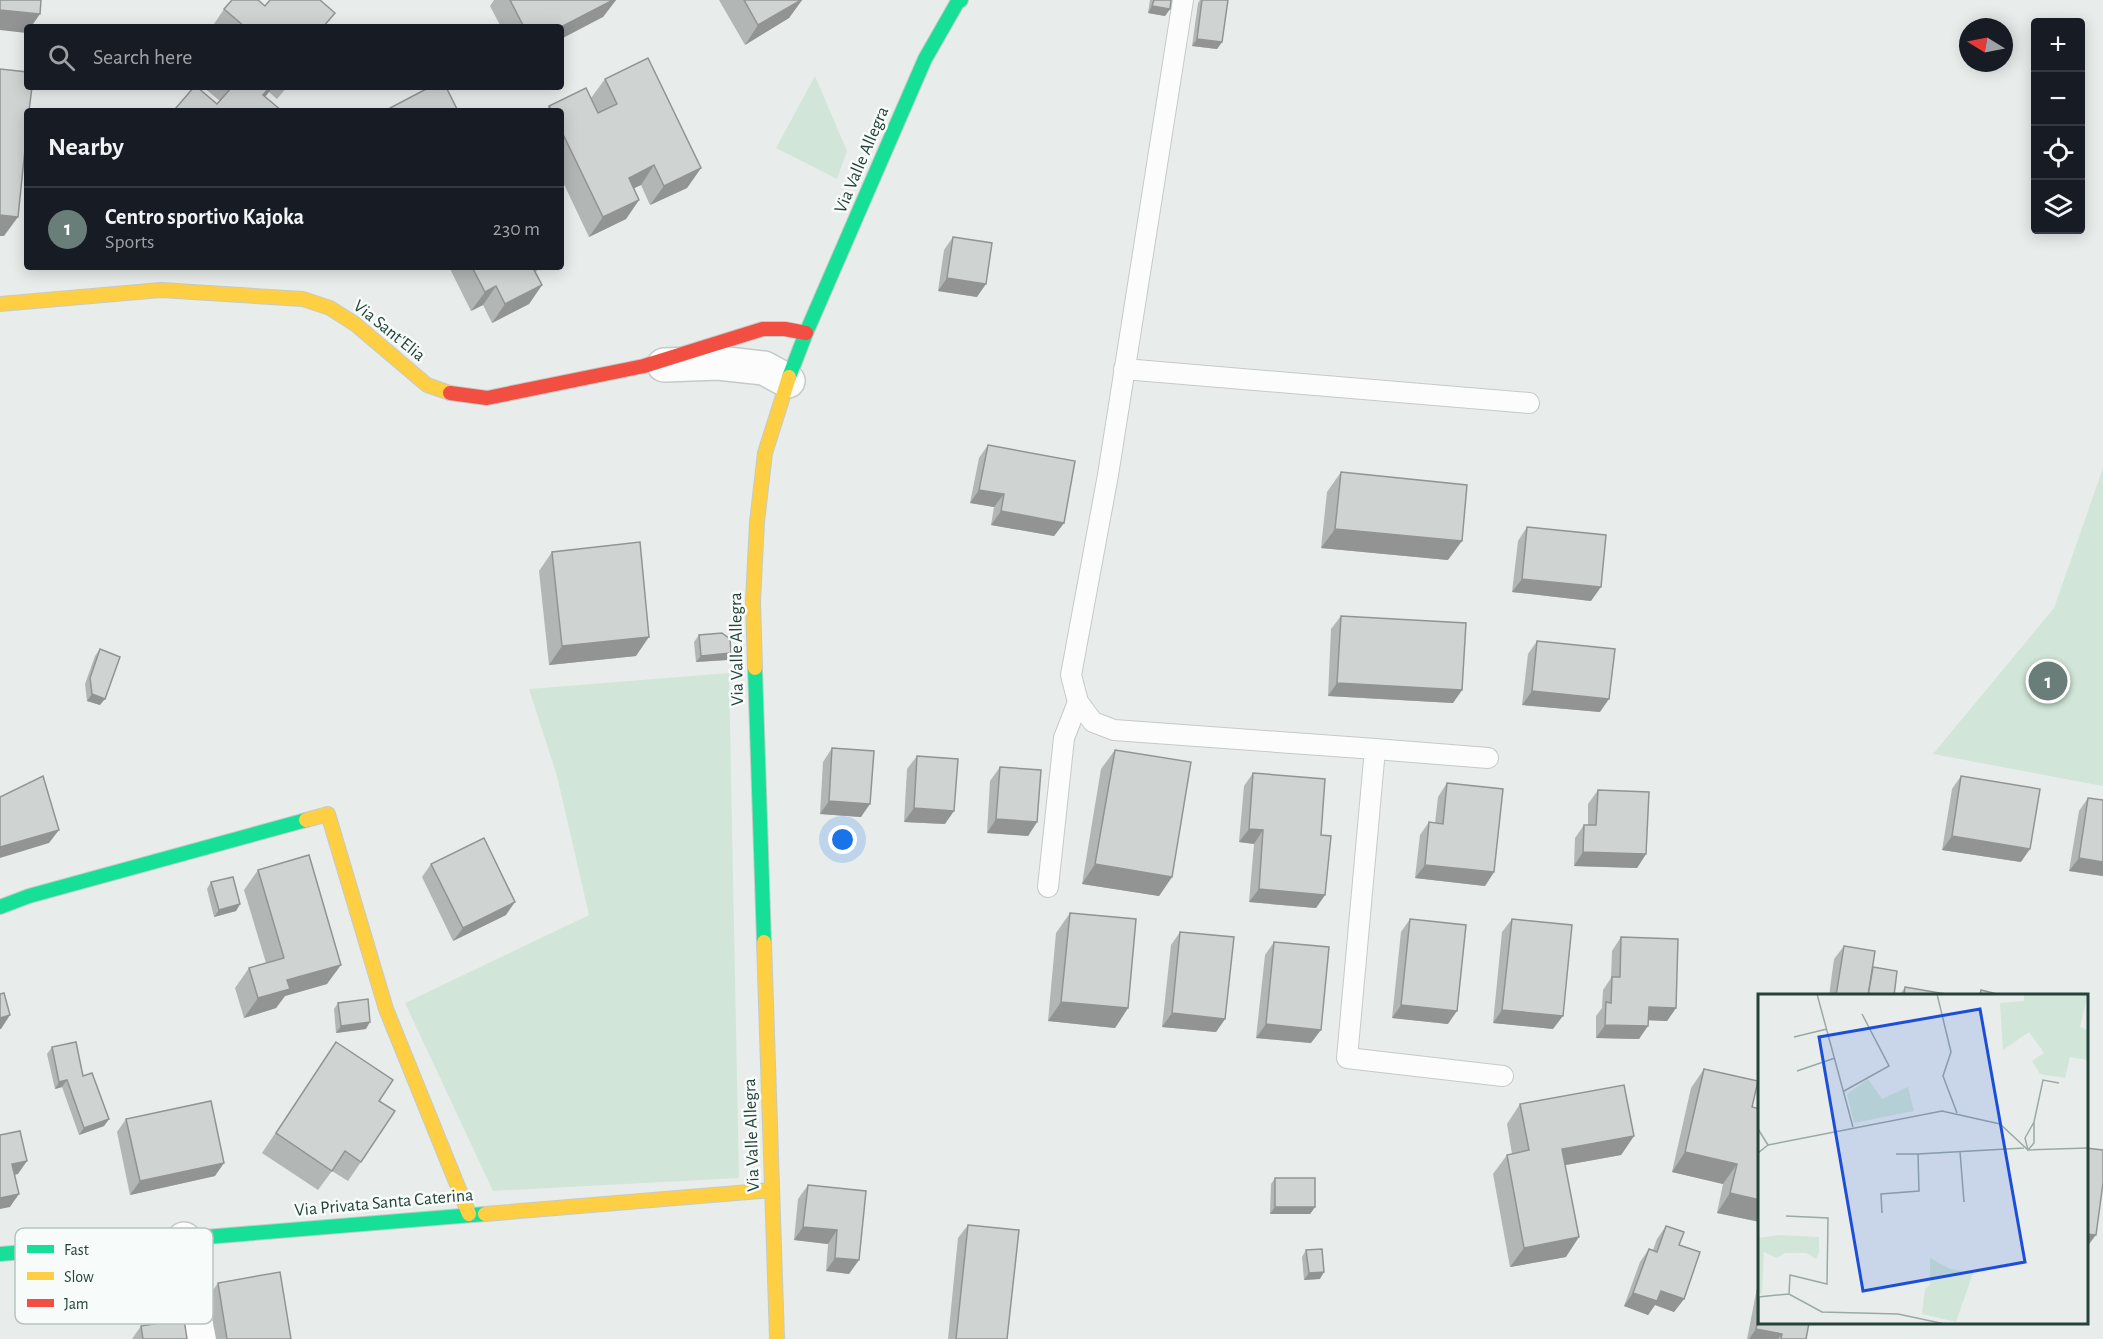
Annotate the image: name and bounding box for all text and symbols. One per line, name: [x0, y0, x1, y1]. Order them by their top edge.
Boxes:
north arrow: [1959, 18, 2013, 72]
map controls: [2031, 18, 2085, 234]
button: +: [2031, 18, 2085, 72]
search box: [24, 24, 564, 90]
icon: search: [45, 41, 78, 74]
text: Search here: [93, 46, 192, 68]
button: −: [2031, 72, 2085, 126]
street label: Via Valle Allegra: [832, 104, 892, 216]
button: locate: [2031, 126, 2085, 180]
text: Nearby: [48, 134, 124, 160]
button: layers: [2031, 180, 2085, 234]
text: Centro sportivo Kajoka: [105, 206, 304, 228]
text: 1: [64, 219, 71, 239]
text: 230 m: [493, 219, 540, 239]
text: Sports: [105, 232, 154, 252]
street label: Via Sant'Elia: [350, 297, 428, 365]
street label: Via Valle Allegra: [727, 592, 747, 706]
pin: 1: [2028, 658, 2068, 704]
your location: [828, 825, 857, 854]
inset map: [1758, 994, 2088, 1324]
street label: Via Valle Allegra: [741, 1078, 763, 1192]
street label: Via Privata Santa Caterina: [294, 1186, 474, 1220]
legend: [15, 1228, 213, 1324]
text: Fast: [64, 1242, 89, 1258]
text: Slow: [64, 1269, 94, 1285]
text: Jam: [64, 1296, 89, 1312]

